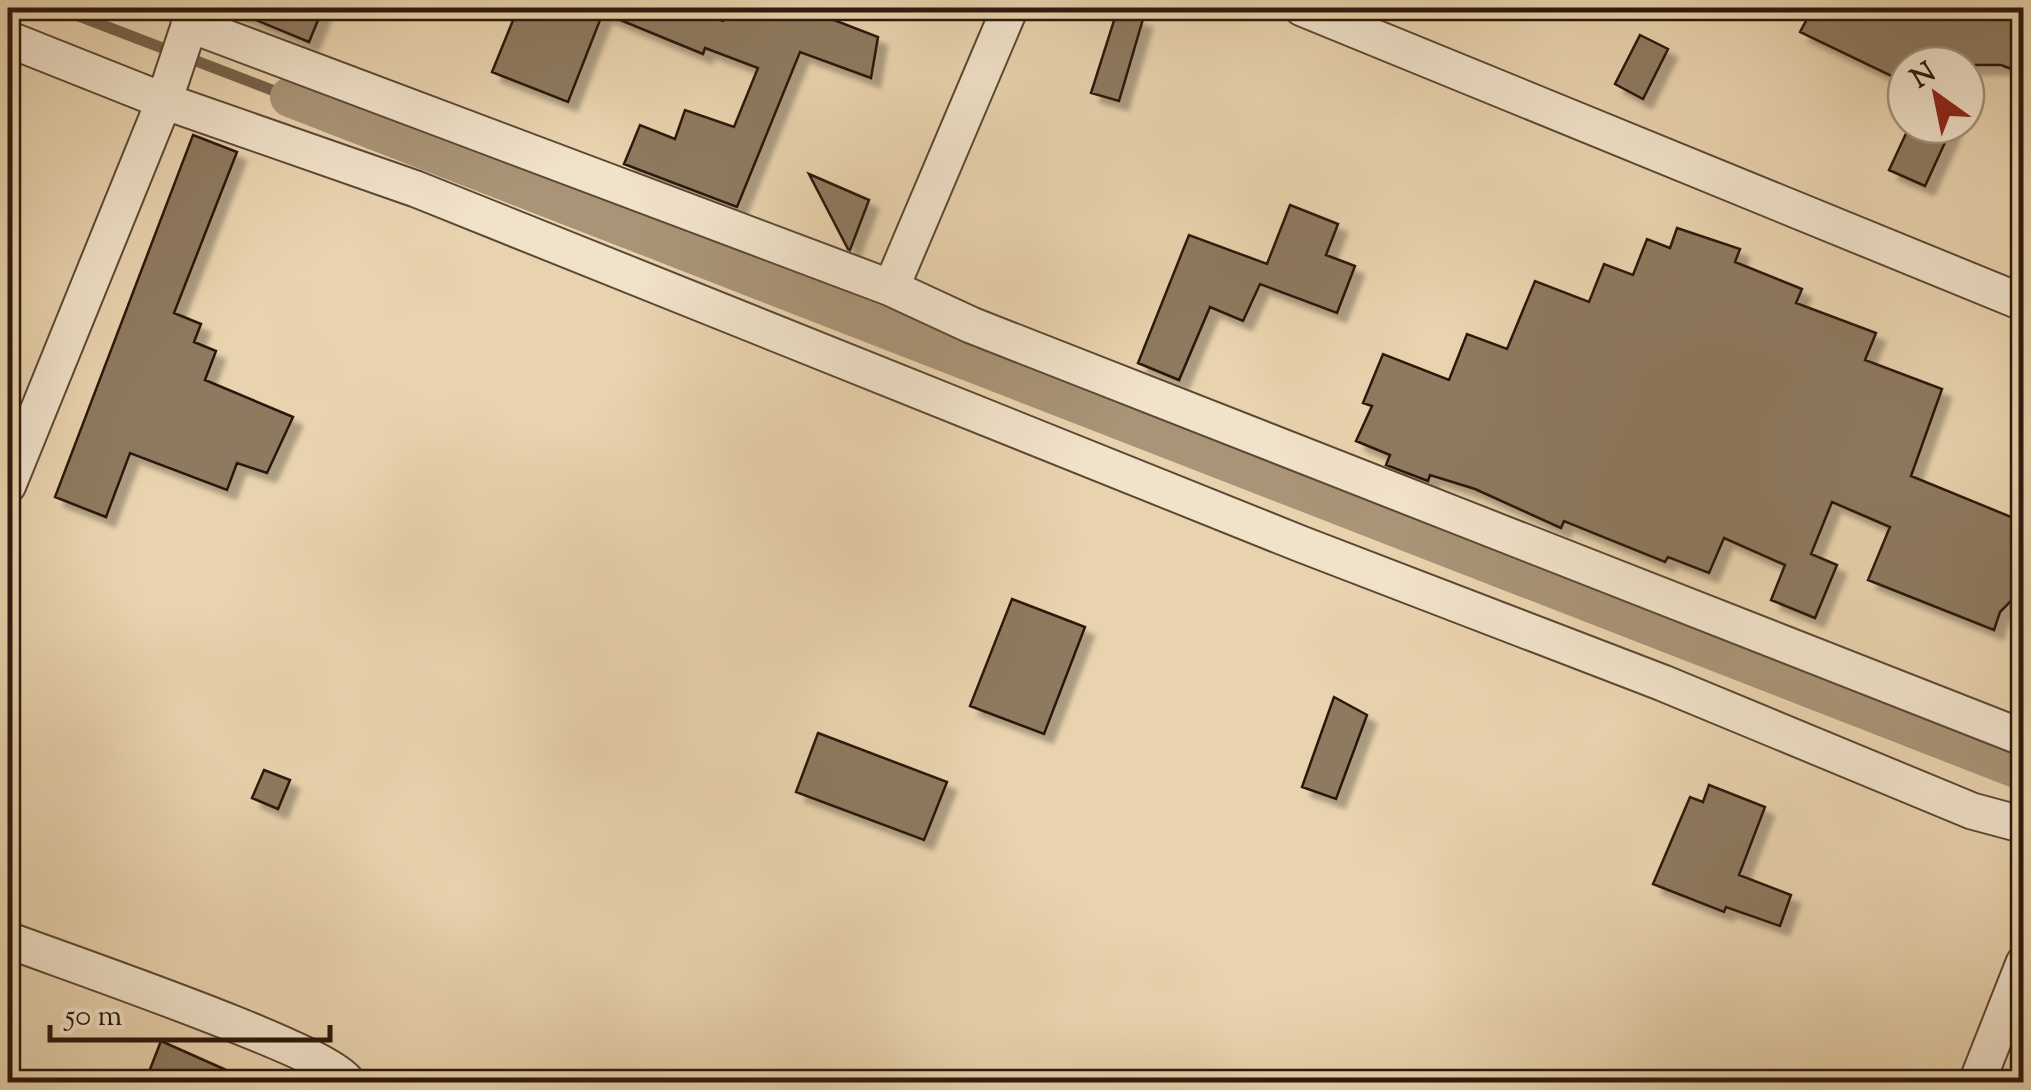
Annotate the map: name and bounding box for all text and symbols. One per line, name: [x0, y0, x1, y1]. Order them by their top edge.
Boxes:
north arrow: [1886, 45, 1986, 145]
text: N: [1904, 54, 1944, 99]
scale bar: [50, 980, 330, 1042]
text: 50 m: [63, 996, 123, 1039]

